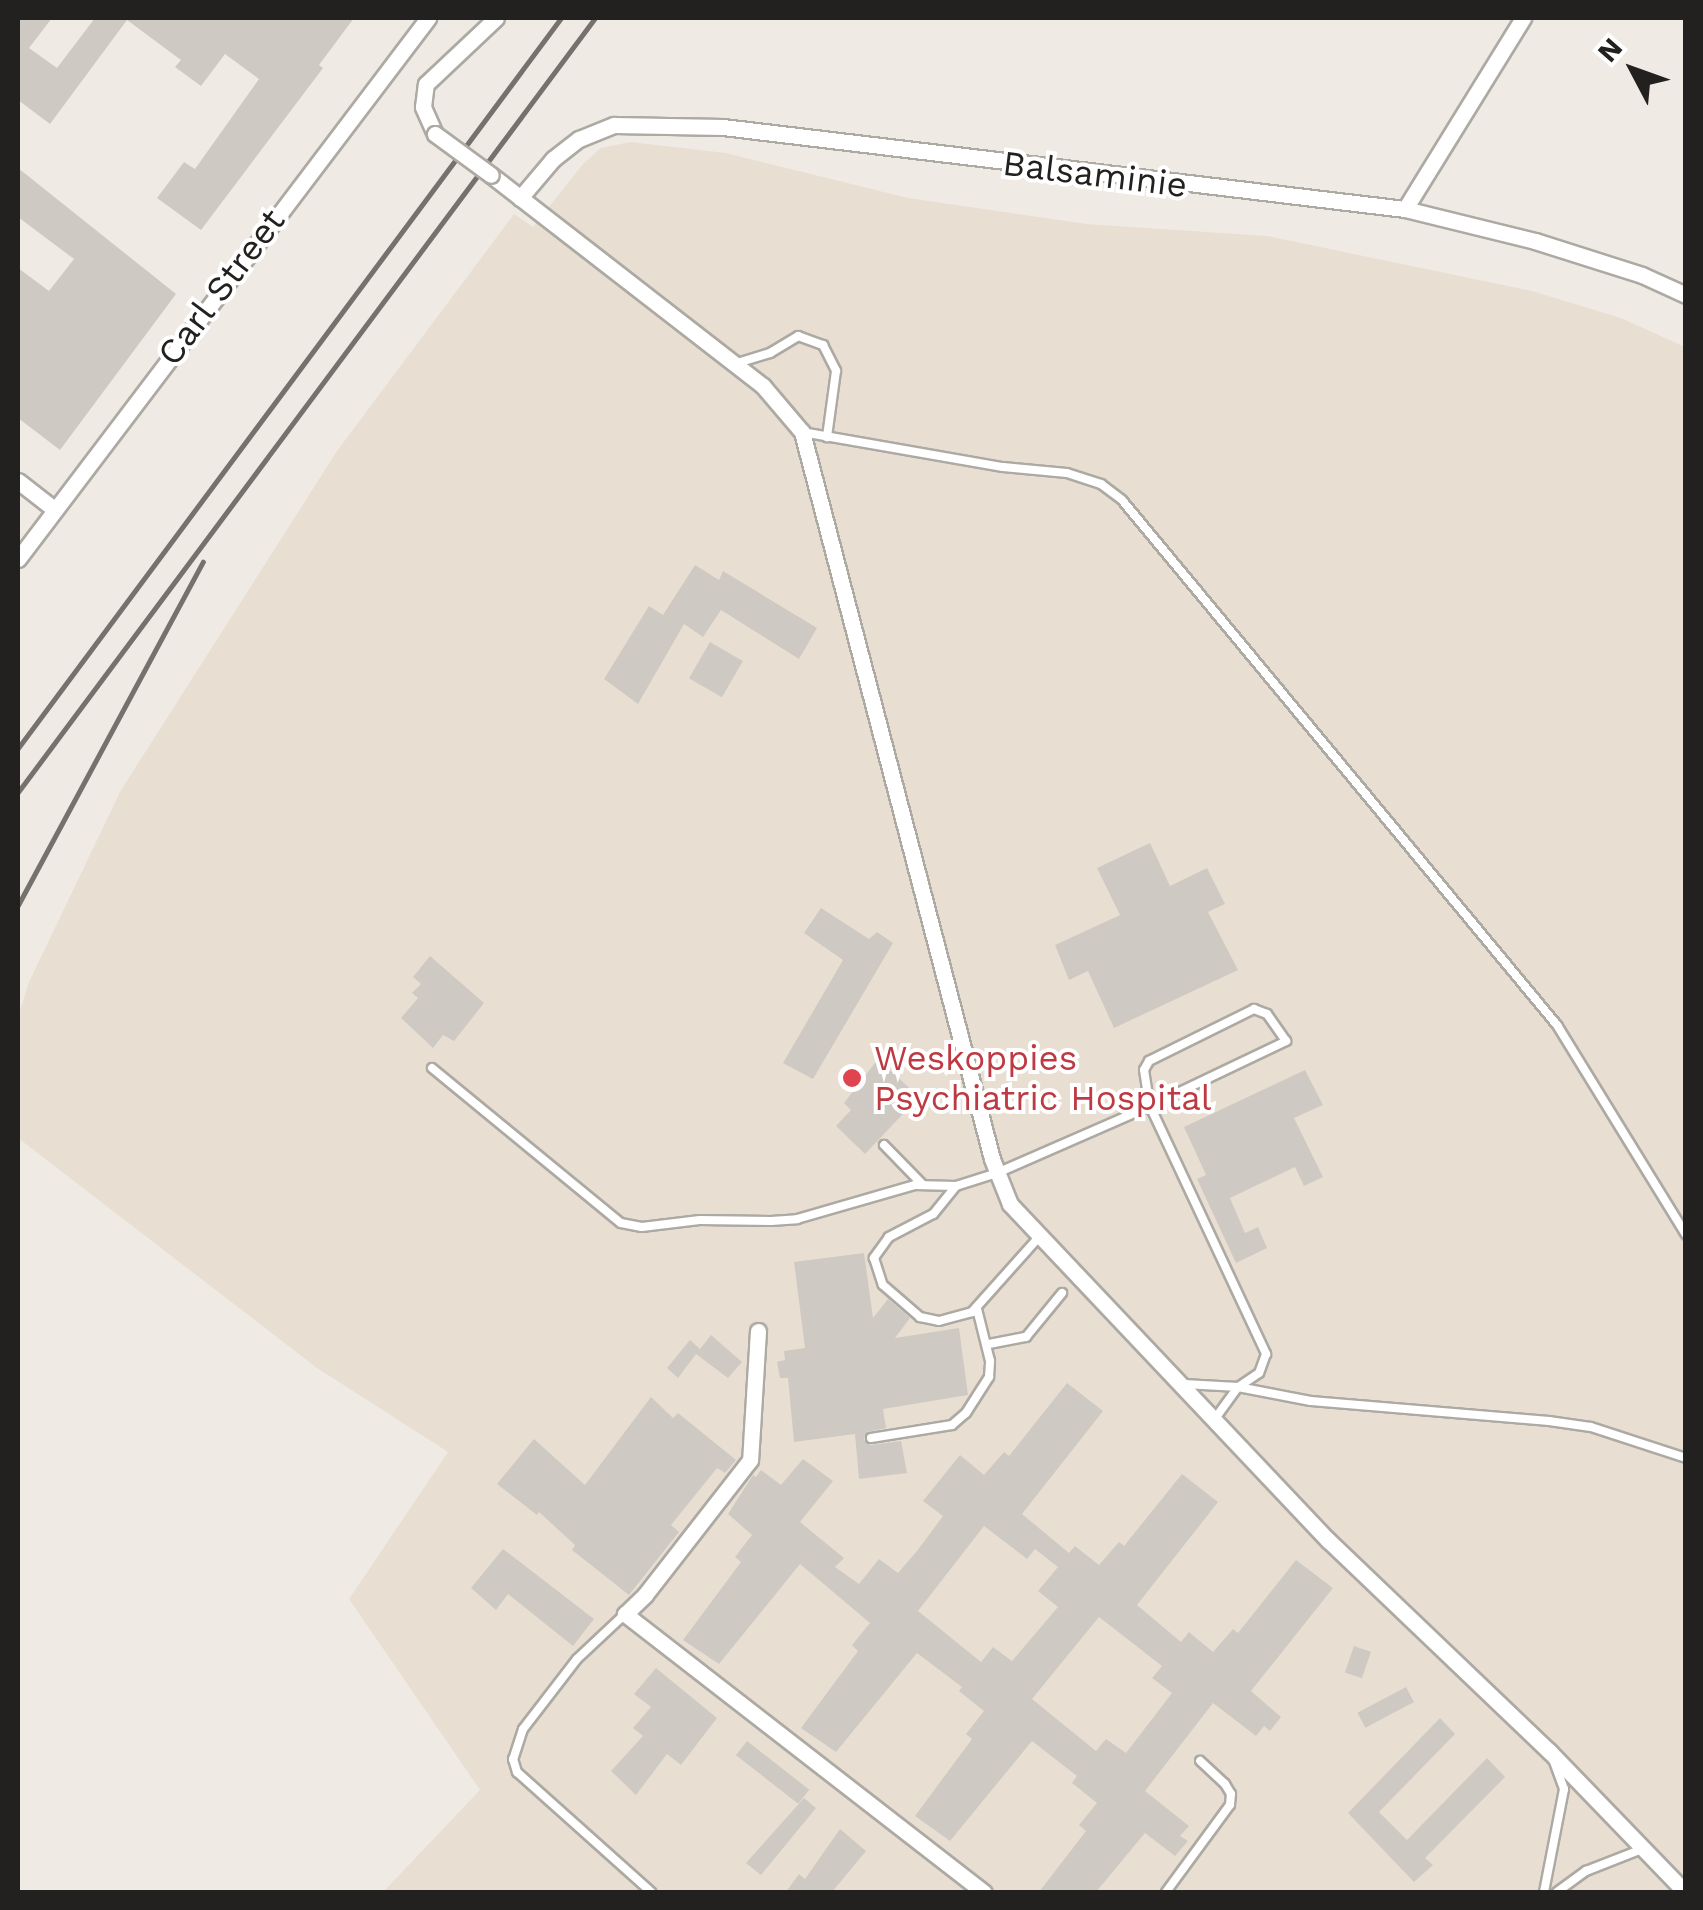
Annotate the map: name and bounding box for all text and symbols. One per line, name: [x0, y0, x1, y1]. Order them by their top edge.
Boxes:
north arrow: [1583, 20, 1683, 120]
text: N: [1591, 31, 1629, 69]
street label: Balsaminie: [1000, 142, 1190, 206]
street label: Carl Street: [148, 200, 294, 374]
place label: Weskoppies Psychiatric Hospital: [874, 1037, 1212, 1119]
marker: Weskoppies Psychiatric Hospital: [839, 1065, 865, 1091]

